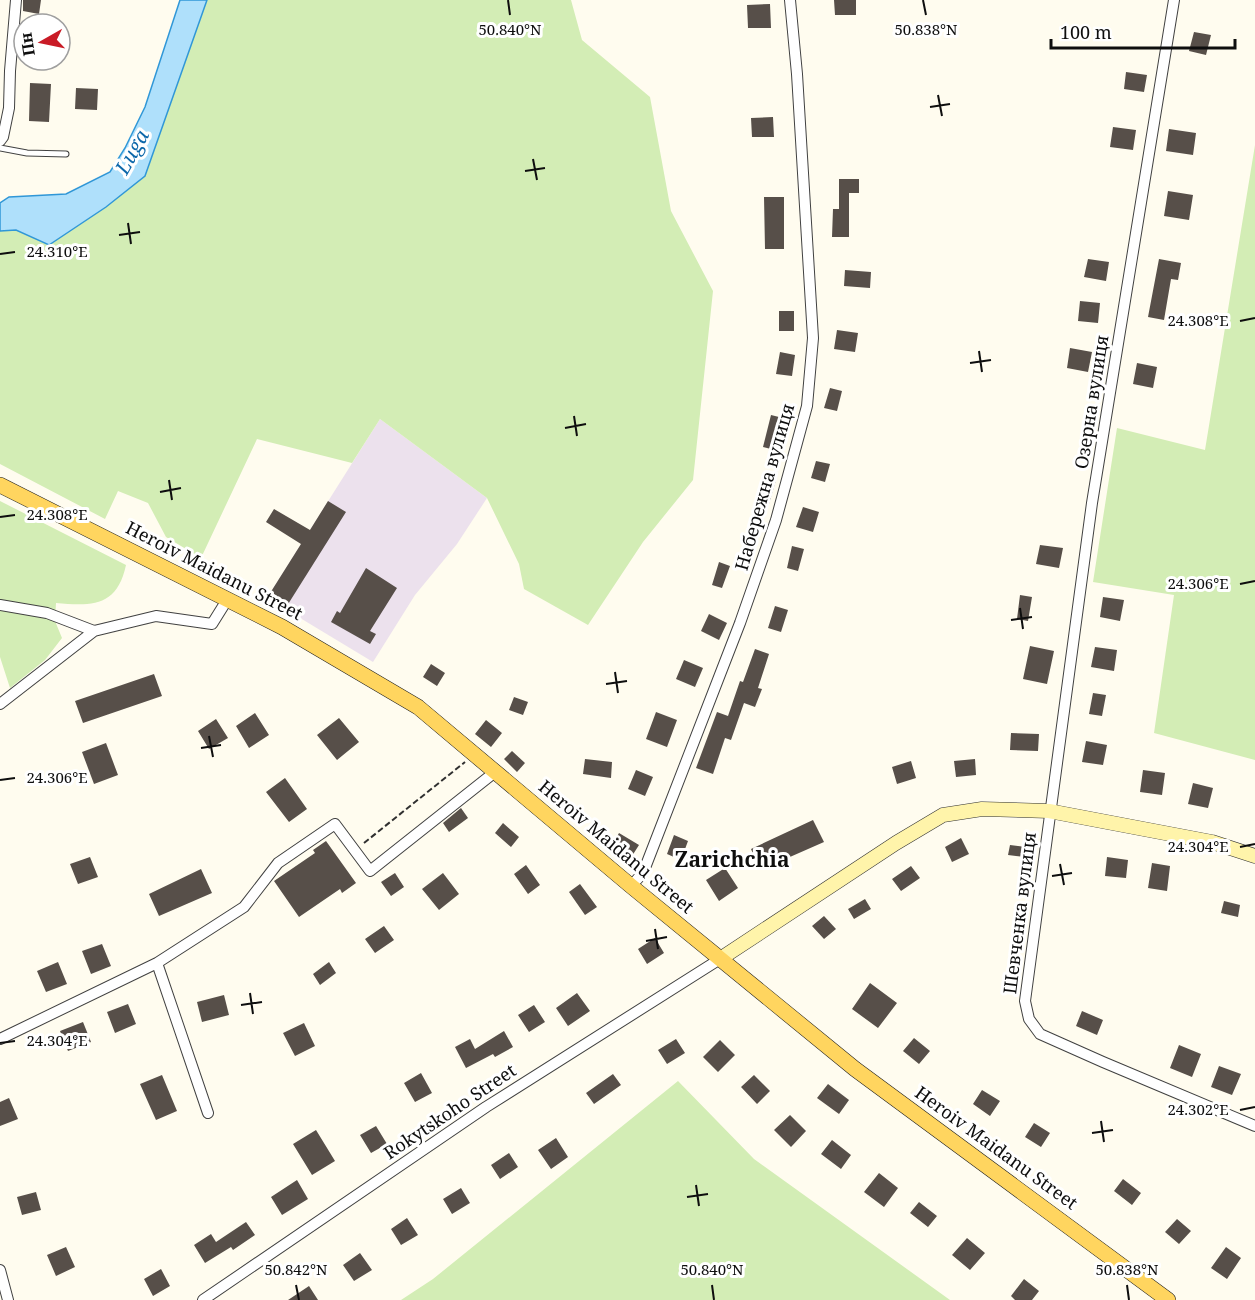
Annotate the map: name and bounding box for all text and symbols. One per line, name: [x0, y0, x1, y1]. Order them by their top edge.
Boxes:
north arrow: [12, 12, 72, 72]
scale bar: [1051, 12, 1236, 50]
text: 50.840°N: [478, 19, 542, 39]
text: 50.838°N: [894, 19, 958, 39]
text: 100 m: [1060, 20, 1112, 44]
text: Пн: [14, 31, 40, 58]
water label: Luga: [108, 124, 155, 180]
text: 24.310°E: [26, 241, 88, 261]
text: 24.308°E: [1167, 310, 1229, 330]
street label: Озерна вулиця: [1069, 333, 1113, 471]
street label: Набережна вулиця: [729, 400, 799, 573]
text: 24.308°E: [26, 504, 88, 524]
street label: Heroiv Maidanu Street: [122, 515, 307, 625]
text: 24.306°E: [1167, 573, 1229, 593]
text: 24.306°E: [26, 767, 88, 787]
street label: Heroiv Maidanu Street: [534, 774, 699, 918]
street label: Шевченка вулиця: [997, 830, 1041, 995]
text: 24.304°E: [1167, 836, 1229, 856]
district label: Zarichchia: [674, 845, 790, 873]
text: 24.304°E: [26, 1030, 88, 1050]
street label: Rokytskoho Street: [379, 1058, 520, 1164]
street label: Heroiv Maidanu Street: [910, 1080, 1083, 1214]
text: 24.302°E: [1167, 1099, 1229, 1119]
text: 50.842°N: [264, 1259, 328, 1279]
text: 50.840°N: [680, 1259, 744, 1279]
text: 50.838°N: [1095, 1259, 1159, 1279]

